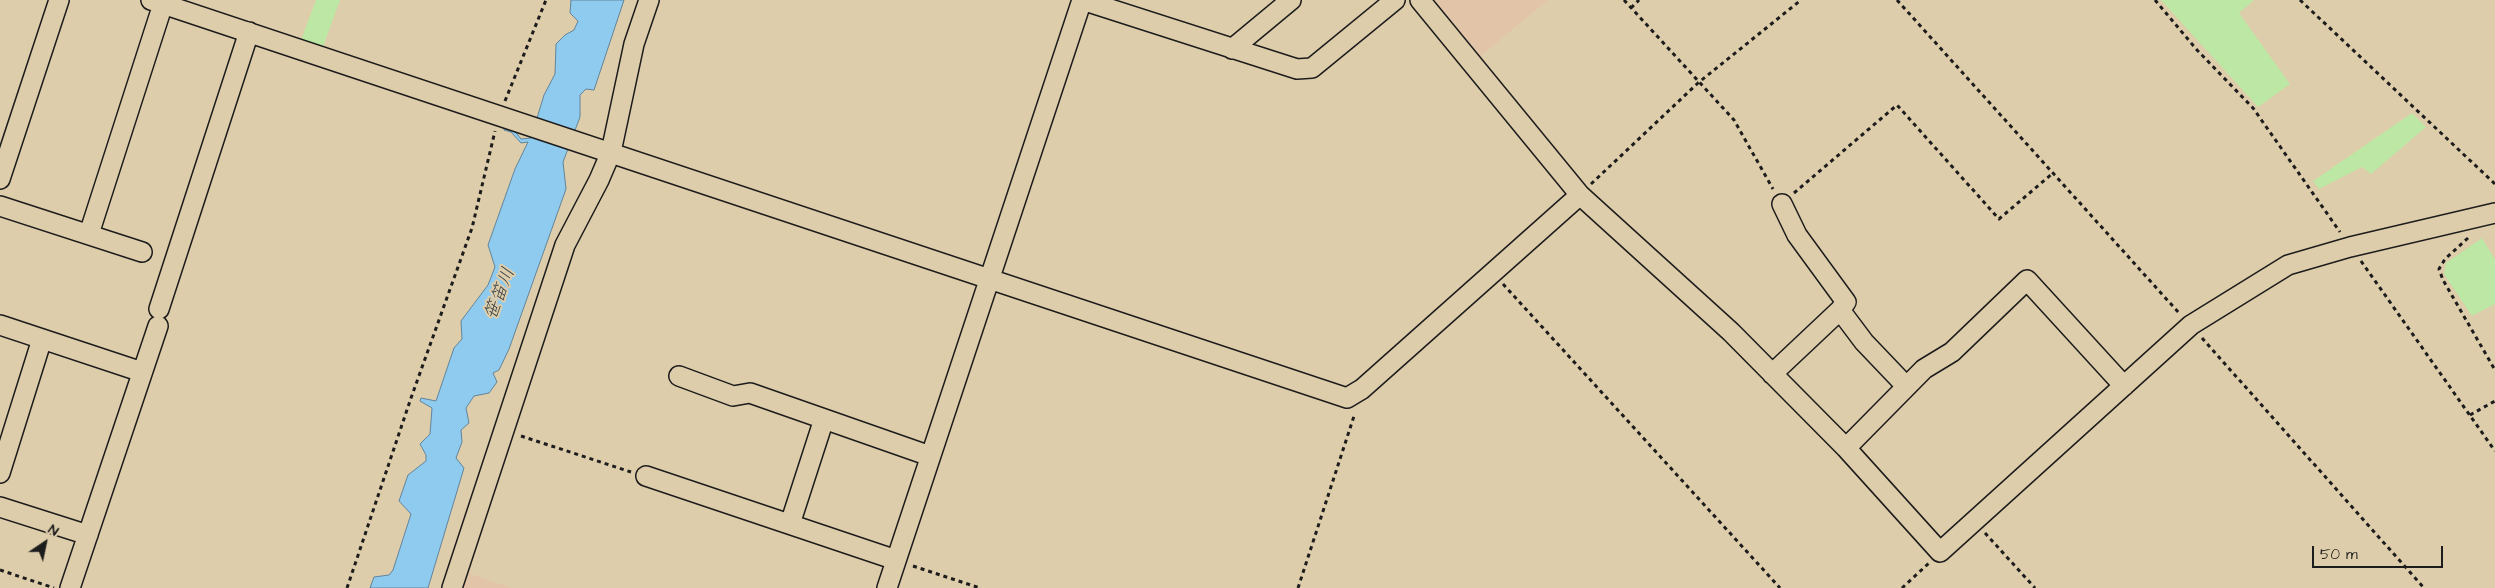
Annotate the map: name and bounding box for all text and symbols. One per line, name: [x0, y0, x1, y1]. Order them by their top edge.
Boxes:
water label: 笹笛川: [481, 265, 521, 323]
north arrow: [20, 518, 70, 568]
text: N: [44, 520, 63, 541]
scale bar: [2315, 536, 2446, 568]
text: 50 m: [2320, 544, 2358, 565]

